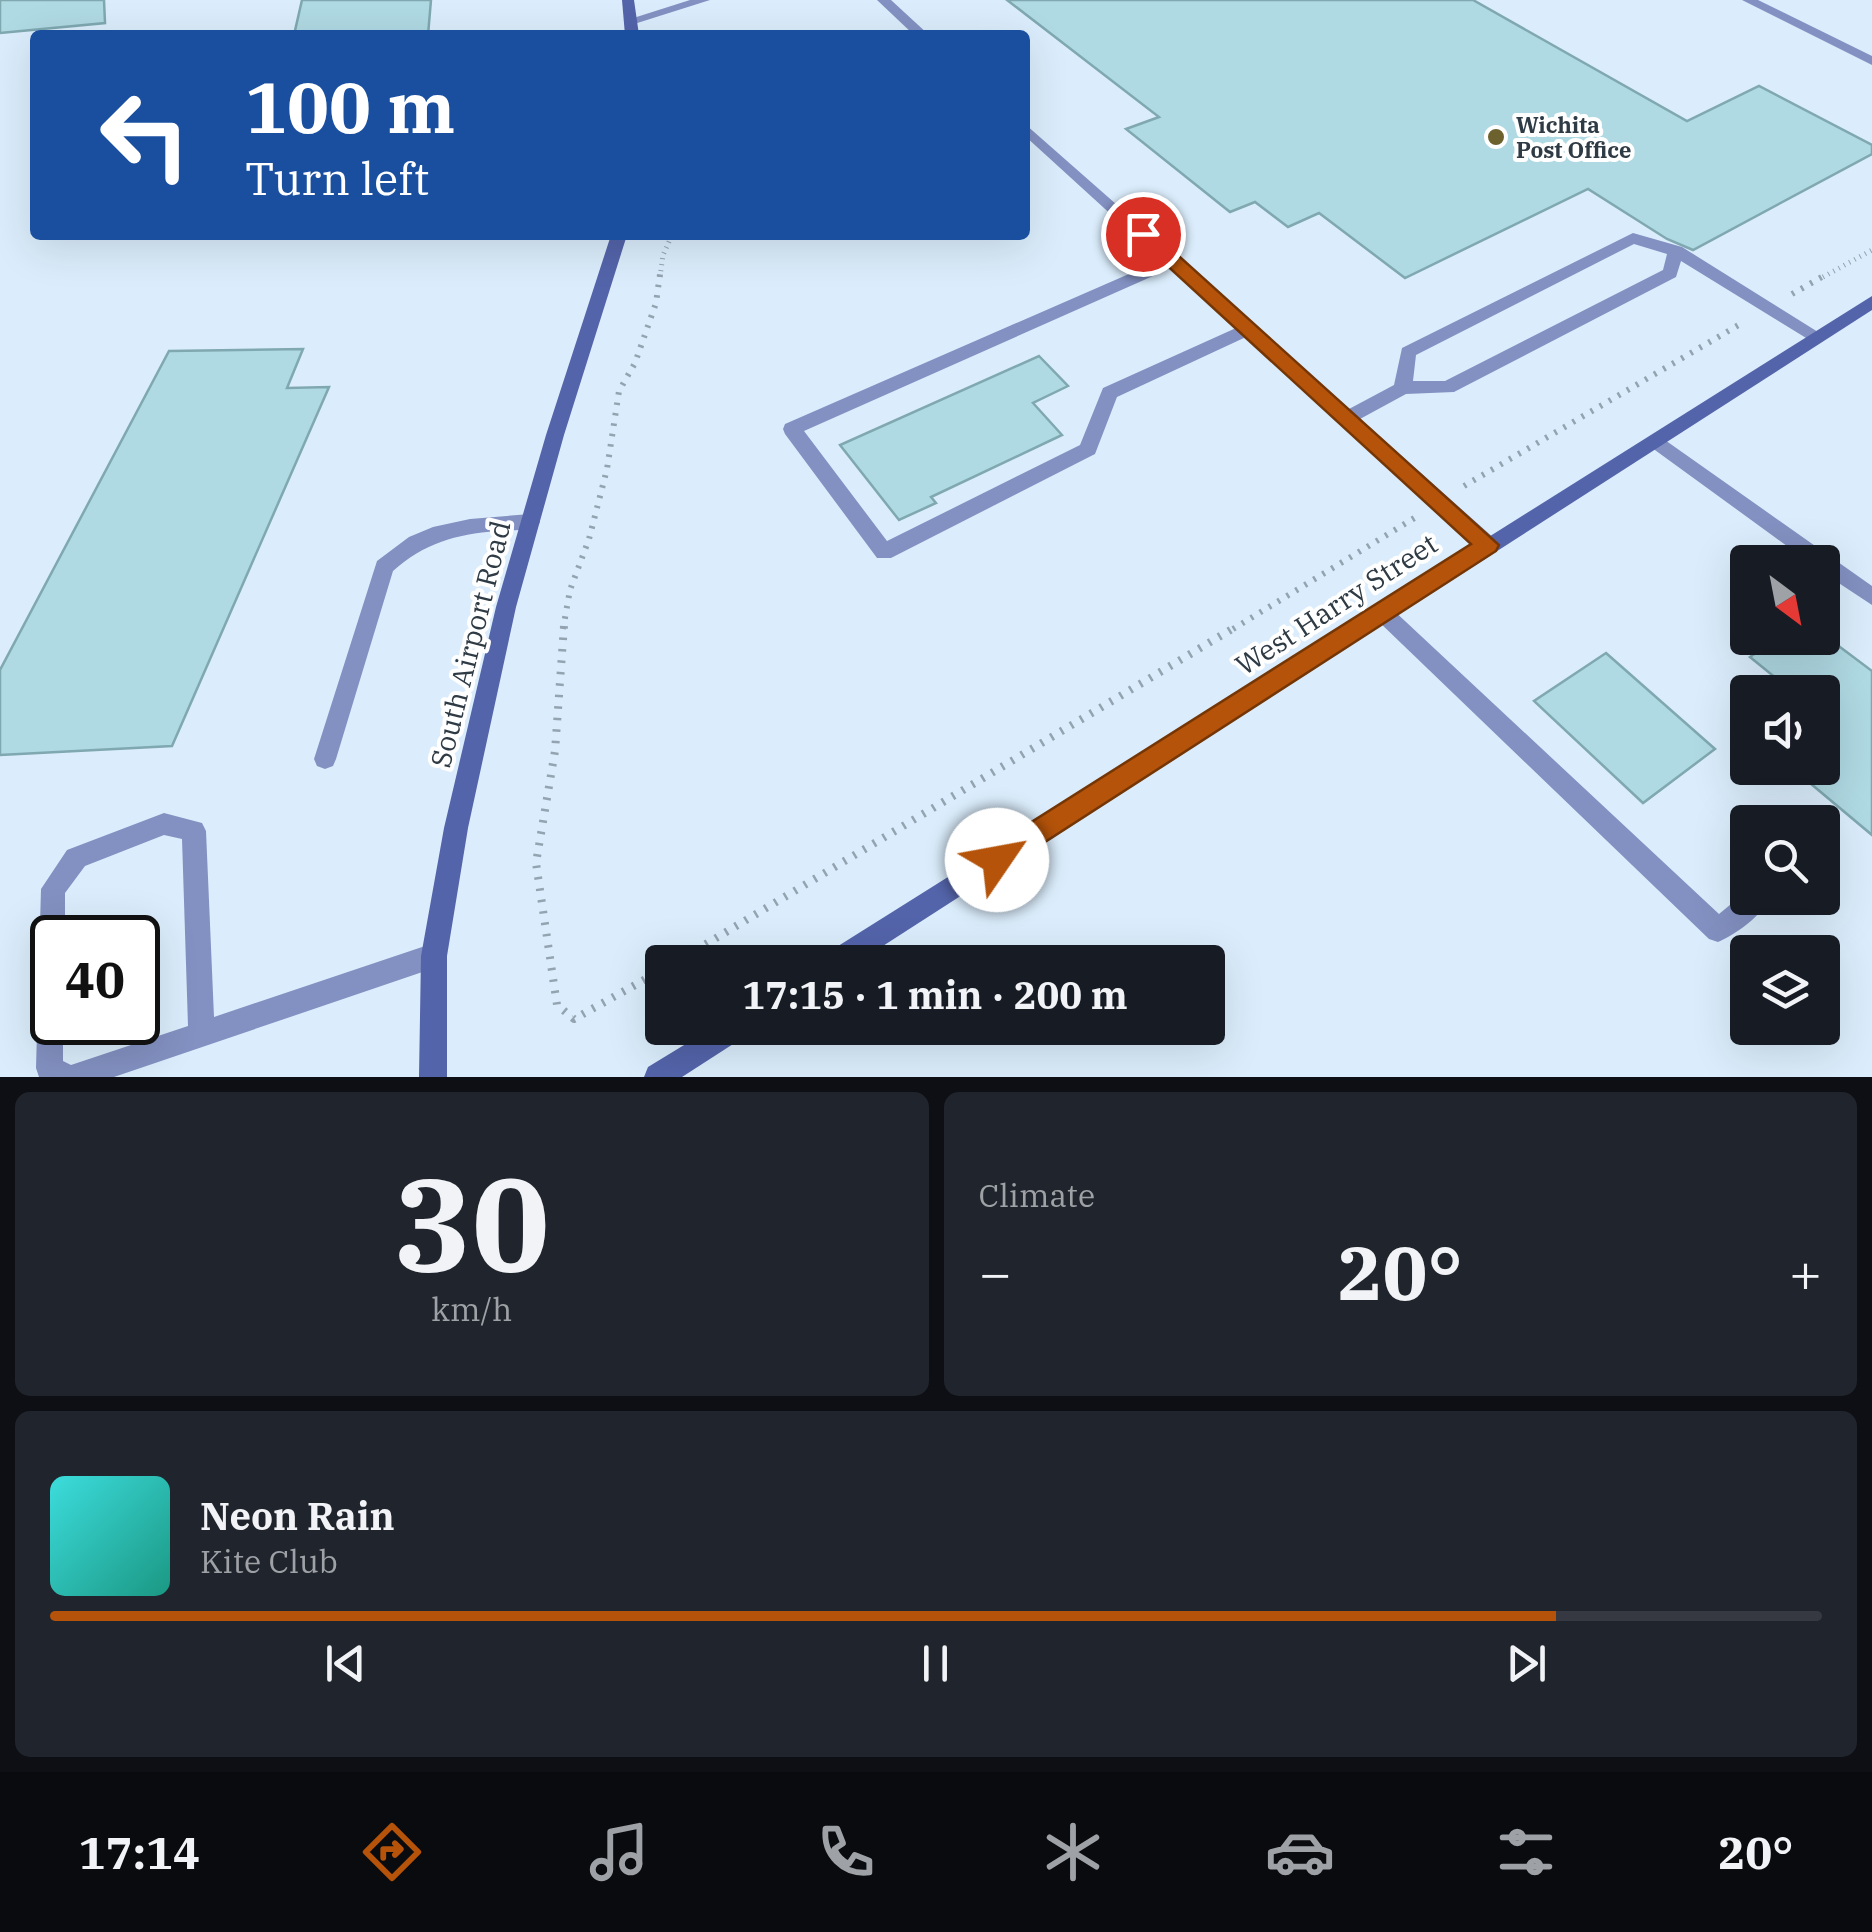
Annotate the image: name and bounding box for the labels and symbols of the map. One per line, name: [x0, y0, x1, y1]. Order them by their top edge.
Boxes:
place label: Wichita Post Office: [1516, 110, 1631, 164]
marker: Wichita Post Office: [1485, 126, 1507, 148]
pin: [1101, 192, 1186, 277]
street label: South Airport Road: [421, 517, 519, 771]
street label: West Harry Street: [1228, 525, 1444, 683]
north arrow: [1730, 545, 1840, 655]
position arrow: [945, 808, 1049, 912]
speed limit sign: 40: [30, 915, 160, 1045]

